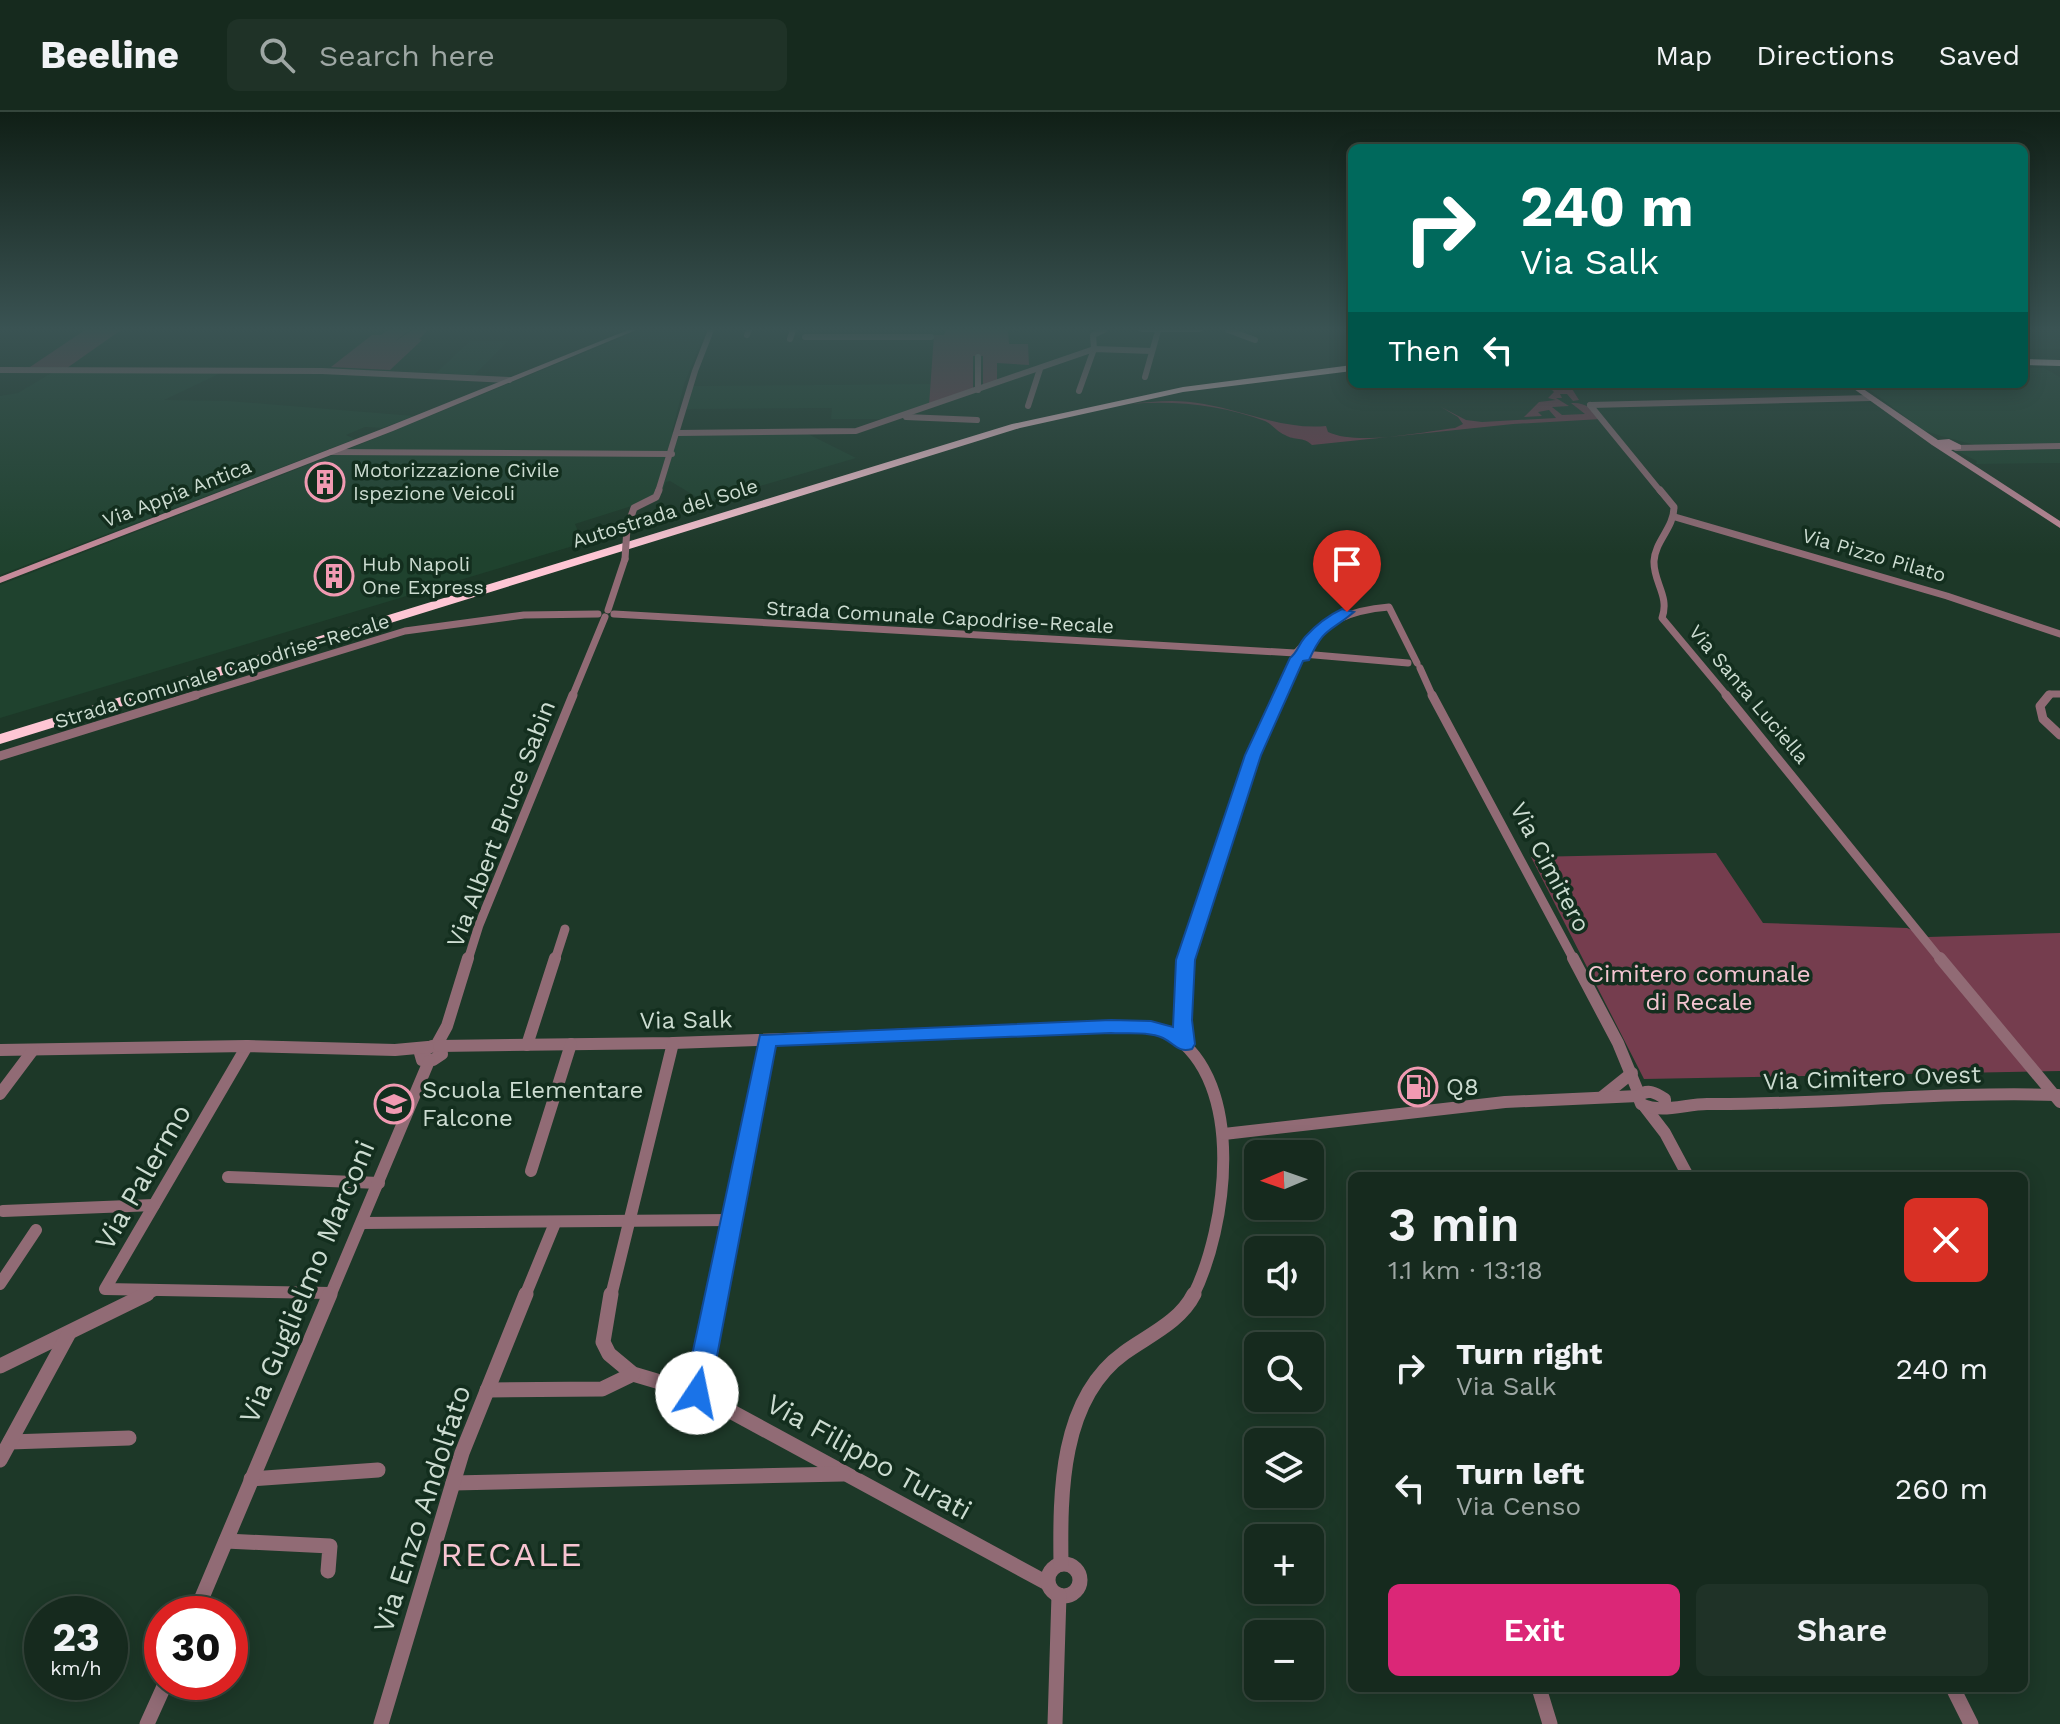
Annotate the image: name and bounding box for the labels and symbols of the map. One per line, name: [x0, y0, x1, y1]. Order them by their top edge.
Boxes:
street label: Via Appia Antica: [99, 454, 255, 532]
place label: Motorizzazione Civile Ispezione Veicoli: [353, 458, 559, 505]
building icon: Motorizzazione Civile Ispezione Veicoli: [304, 461, 346, 503]
street label: Autostrada del Sole: [569, 473, 761, 553]
street label: Via Pizzo Pilato: [1799, 523, 1949, 587]
pin: [1313, 530, 1381, 612]
place label: Hub Napoli One Express: [362, 552, 484, 599]
building icon: Hub Napoli One Express: [313, 555, 355, 597]
street label: Strada Comunale Capodrise-Recale: [765, 596, 1115, 638]
street label: Strada Comunale Capodrise-Recale: [52, 609, 392, 733]
street label: Via Santa Luciella: [1684, 620, 1814, 768]
street label: Via Albert Bruce Sabin: [441, 697, 561, 951]
street label: Via Cimitero: [1504, 797, 1596, 937]
park label: Cimitero comunale di Recale: [1587, 960, 1811, 1016]
street label: Via Salk: [639, 1005, 733, 1035]
street label: Via Cimitero Ovest: [1763, 1060, 1981, 1096]
fuel station icon: Q8: [1397, 1066, 1439, 1108]
place label: Q8: [1446, 1073, 1479, 1101]
place label: Scuola Elementare Falcone: [422, 1076, 643, 1132]
school or university icon: Scuola Elementare Falcone: [373, 1083, 415, 1125]
street label: Via Palermo: [88, 1098, 198, 1256]
street label: Via Guglielmo Marconi: [232, 1135, 382, 1429]
north arrow: [1244, 1140, 1324, 1220]
position arrow: [655, 1351, 739, 1435]
street label: Via Enzo Andolfato: [366, 1381, 478, 1637]
street label: Via Filippo Turati: [761, 1387, 977, 1527]
district label: RECALE: [440, 1534, 584, 1574]
speed limit sign: 30: [144, 1596, 248, 1700]

